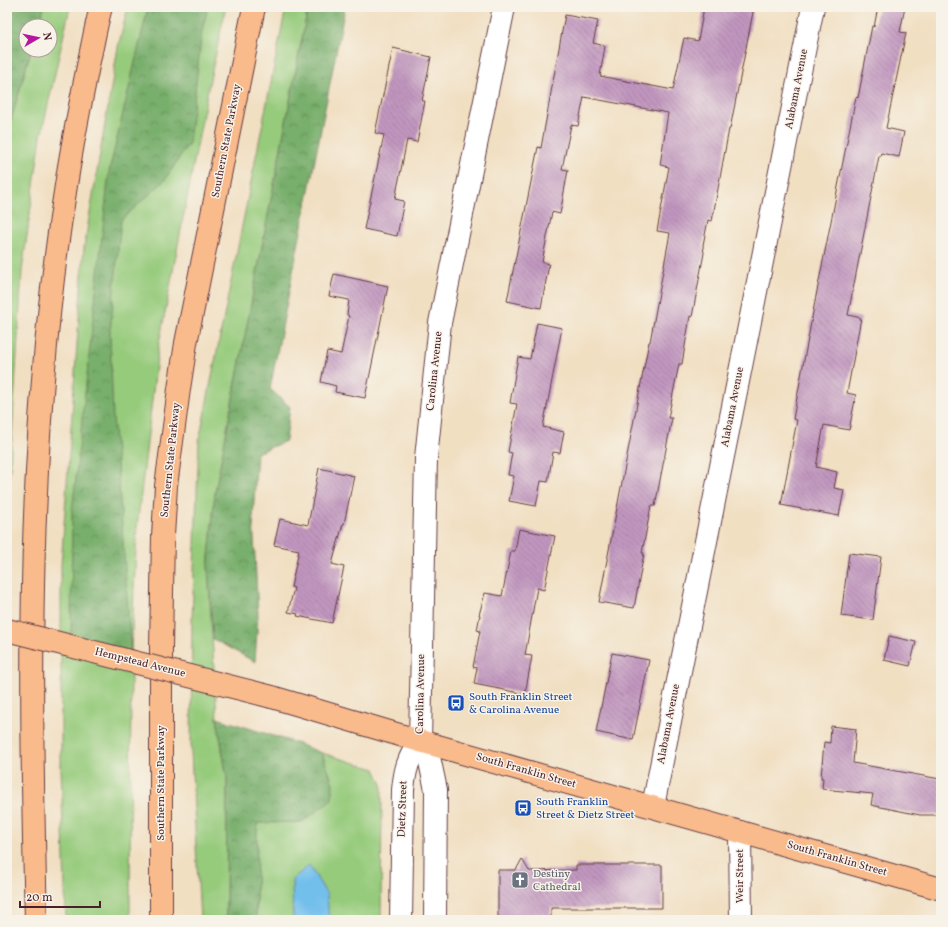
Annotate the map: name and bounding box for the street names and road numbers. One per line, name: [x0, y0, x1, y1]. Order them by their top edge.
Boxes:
street label: Alabama Avenue: [782, 48, 812, 130]
street label: Southern State Parkway: [209, 83, 245, 199]
street label: Carolina Avenue: [423, 331, 447, 411]
street label: Alabama Avenue: [718, 366, 748, 448]
street label: Southern State Parkway: [157, 402, 185, 518]
street label: Hempstead Avenue: [93, 644, 187, 682]
street label: Carolina Avenue: [413, 654, 429, 734]
street label: Alabama Avenue: [654, 683, 684, 765]
street label: Southern State Parkway: [154, 725, 169, 841]
street label: South Franklin Street: [474, 750, 578, 793]
street label: Dietz Street: [395, 780, 411, 838]
street label: South Franklin Street: [785, 838, 889, 881]
street label: Weir Street: [733, 849, 748, 903]

